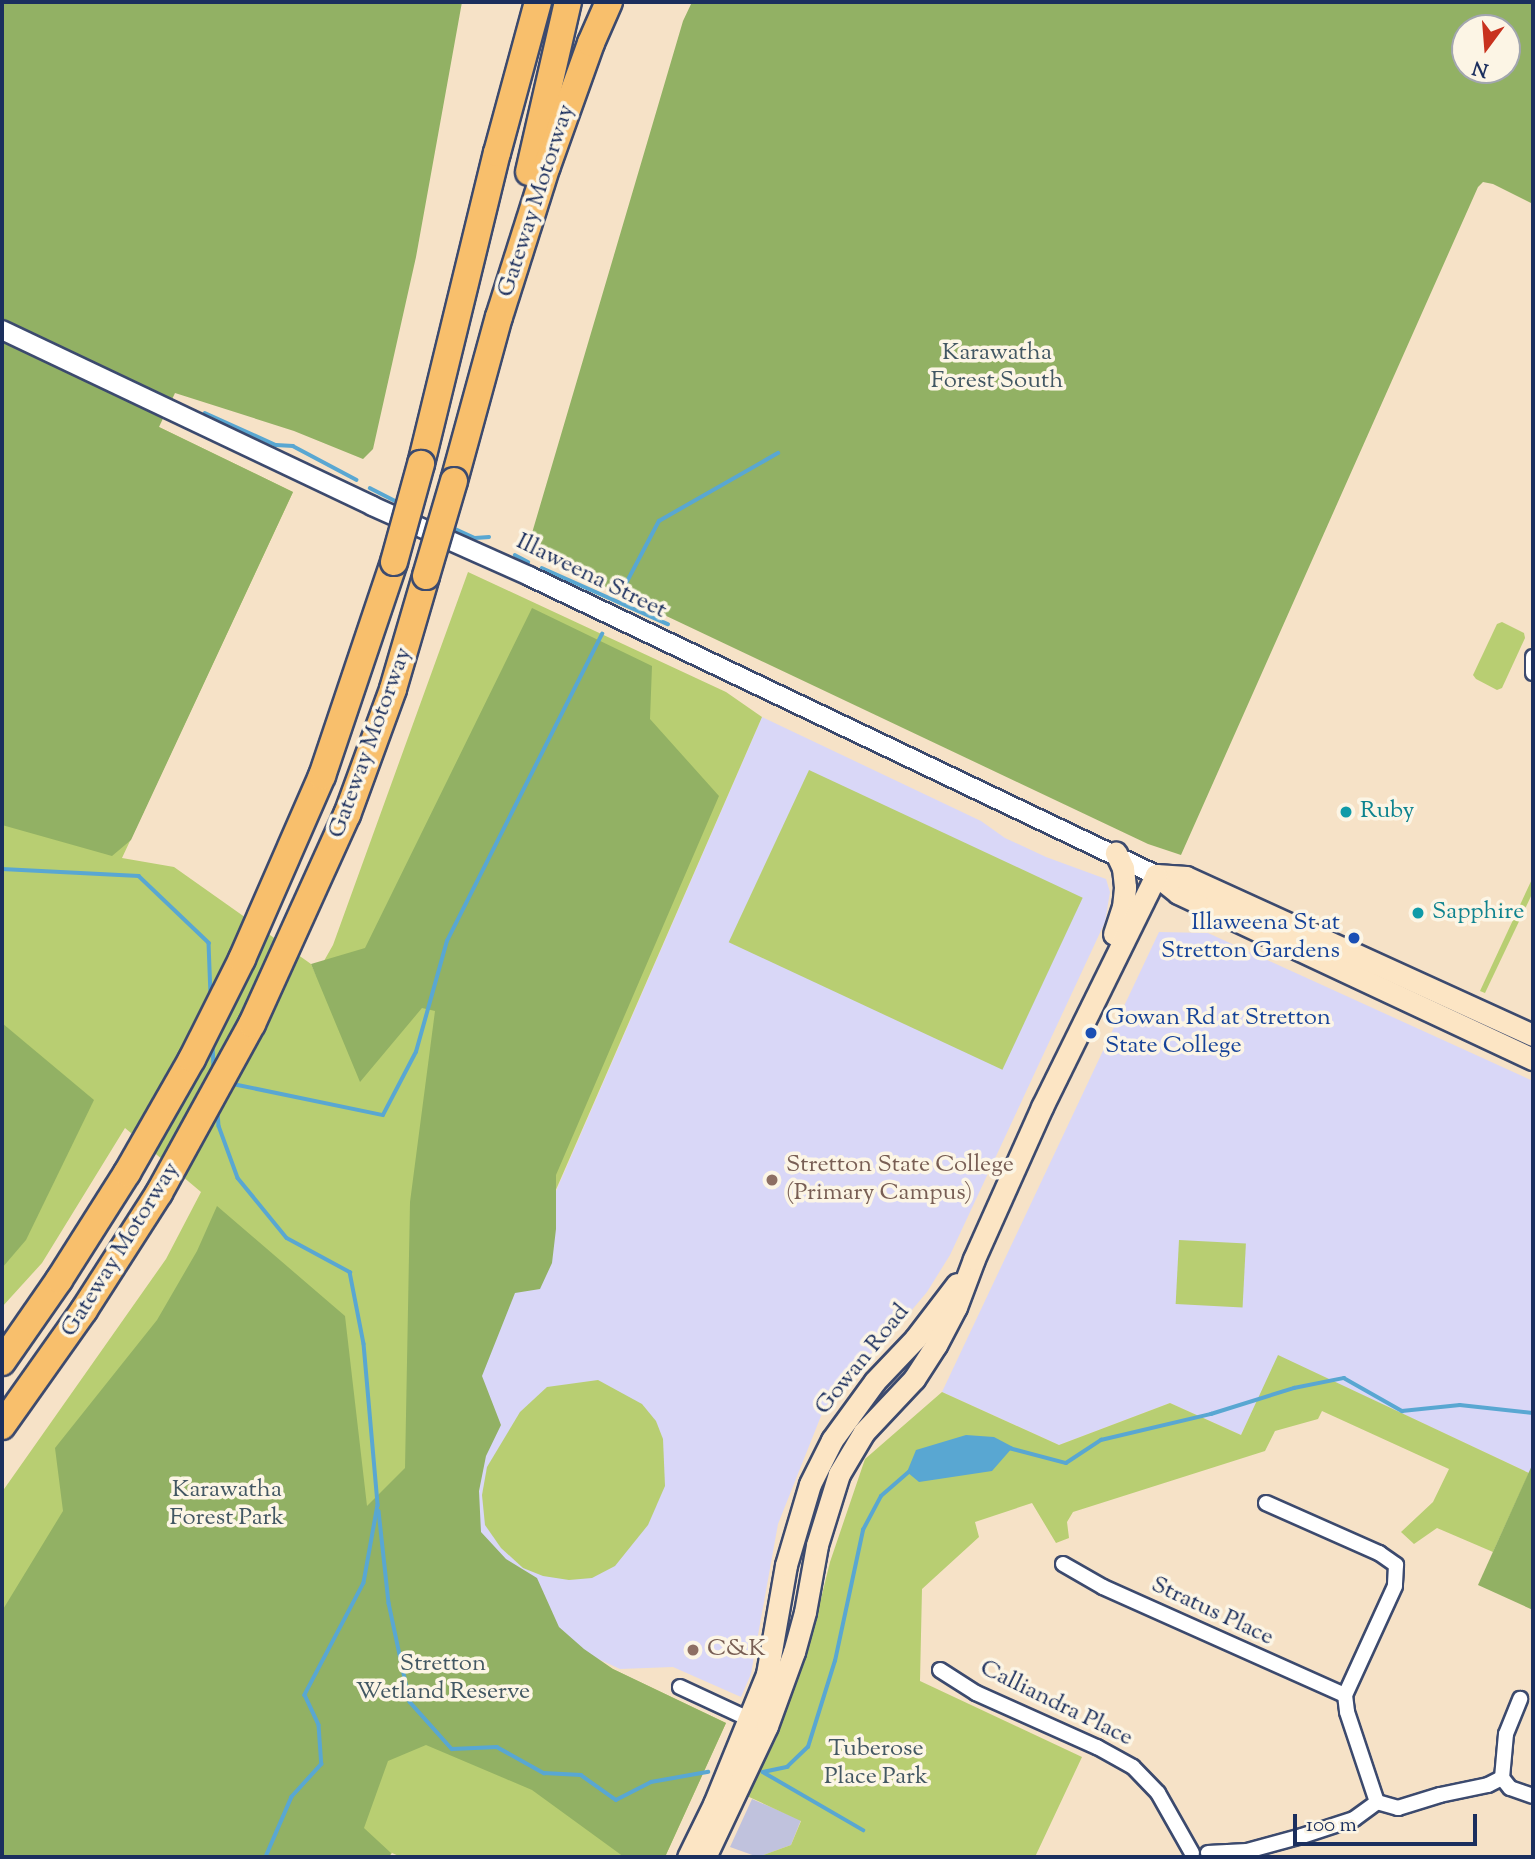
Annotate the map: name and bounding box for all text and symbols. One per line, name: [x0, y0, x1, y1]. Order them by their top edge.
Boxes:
north arrow: [1451, 14, 1521, 84]
text: N: [1470, 53, 1492, 83]
street label: Gateway Motorway: [492, 101, 582, 301]
park label: Karawatha Forest South: [931, 340, 1063, 396]
street label: Illaweena Street: [511, 528, 671, 626]
street label: Gateway Motorway: [323, 644, 419, 842]
place label: Ruby: [1360, 798, 1415, 826]
marker: Ruby: [1338, 804, 1354, 820]
place label: Sapphire: [1432, 899, 1524, 927]
marker: Sapphire: [1410, 905, 1426, 921]
place label: Illaweena St at Stretton Gardens: [1161, 910, 1340, 966]
marker: Illaweena St at Stretton Gardens: [1346, 930, 1362, 946]
place label: Gowan Rd at Stretton State College: [1105, 1005, 1331, 1061]
marker: Gowan Rd at Stretton State College: [1083, 1025, 1099, 1041]
place label: Stretton State College (Primary Campus): [786, 1152, 1014, 1208]
street label: Gateway Motorway: [56, 1157, 186, 1343]
marker: Stretton State College (Primary Campus): [764, 1172, 780, 1188]
street label: Gowan Road: [810, 1299, 916, 1421]
park label: Karawatha Forest Park: [170, 1477, 284, 1533]
street label: Stratus Place: [1146, 1571, 1278, 1653]
place label: C&K: [707, 1636, 766, 1664]
marker: C&K: [685, 1642, 701, 1658]
park label: Stretton Wetland Reserve: [356, 1651, 530, 1707]
street label: Calliandra Place: [975, 1655, 1137, 1753]
park label: Tuberose Place Park: [824, 1736, 928, 1792]
scale bar: [1297, 1800, 1481, 1844]
text: 100 m: [1306, 1811, 1357, 1841]

